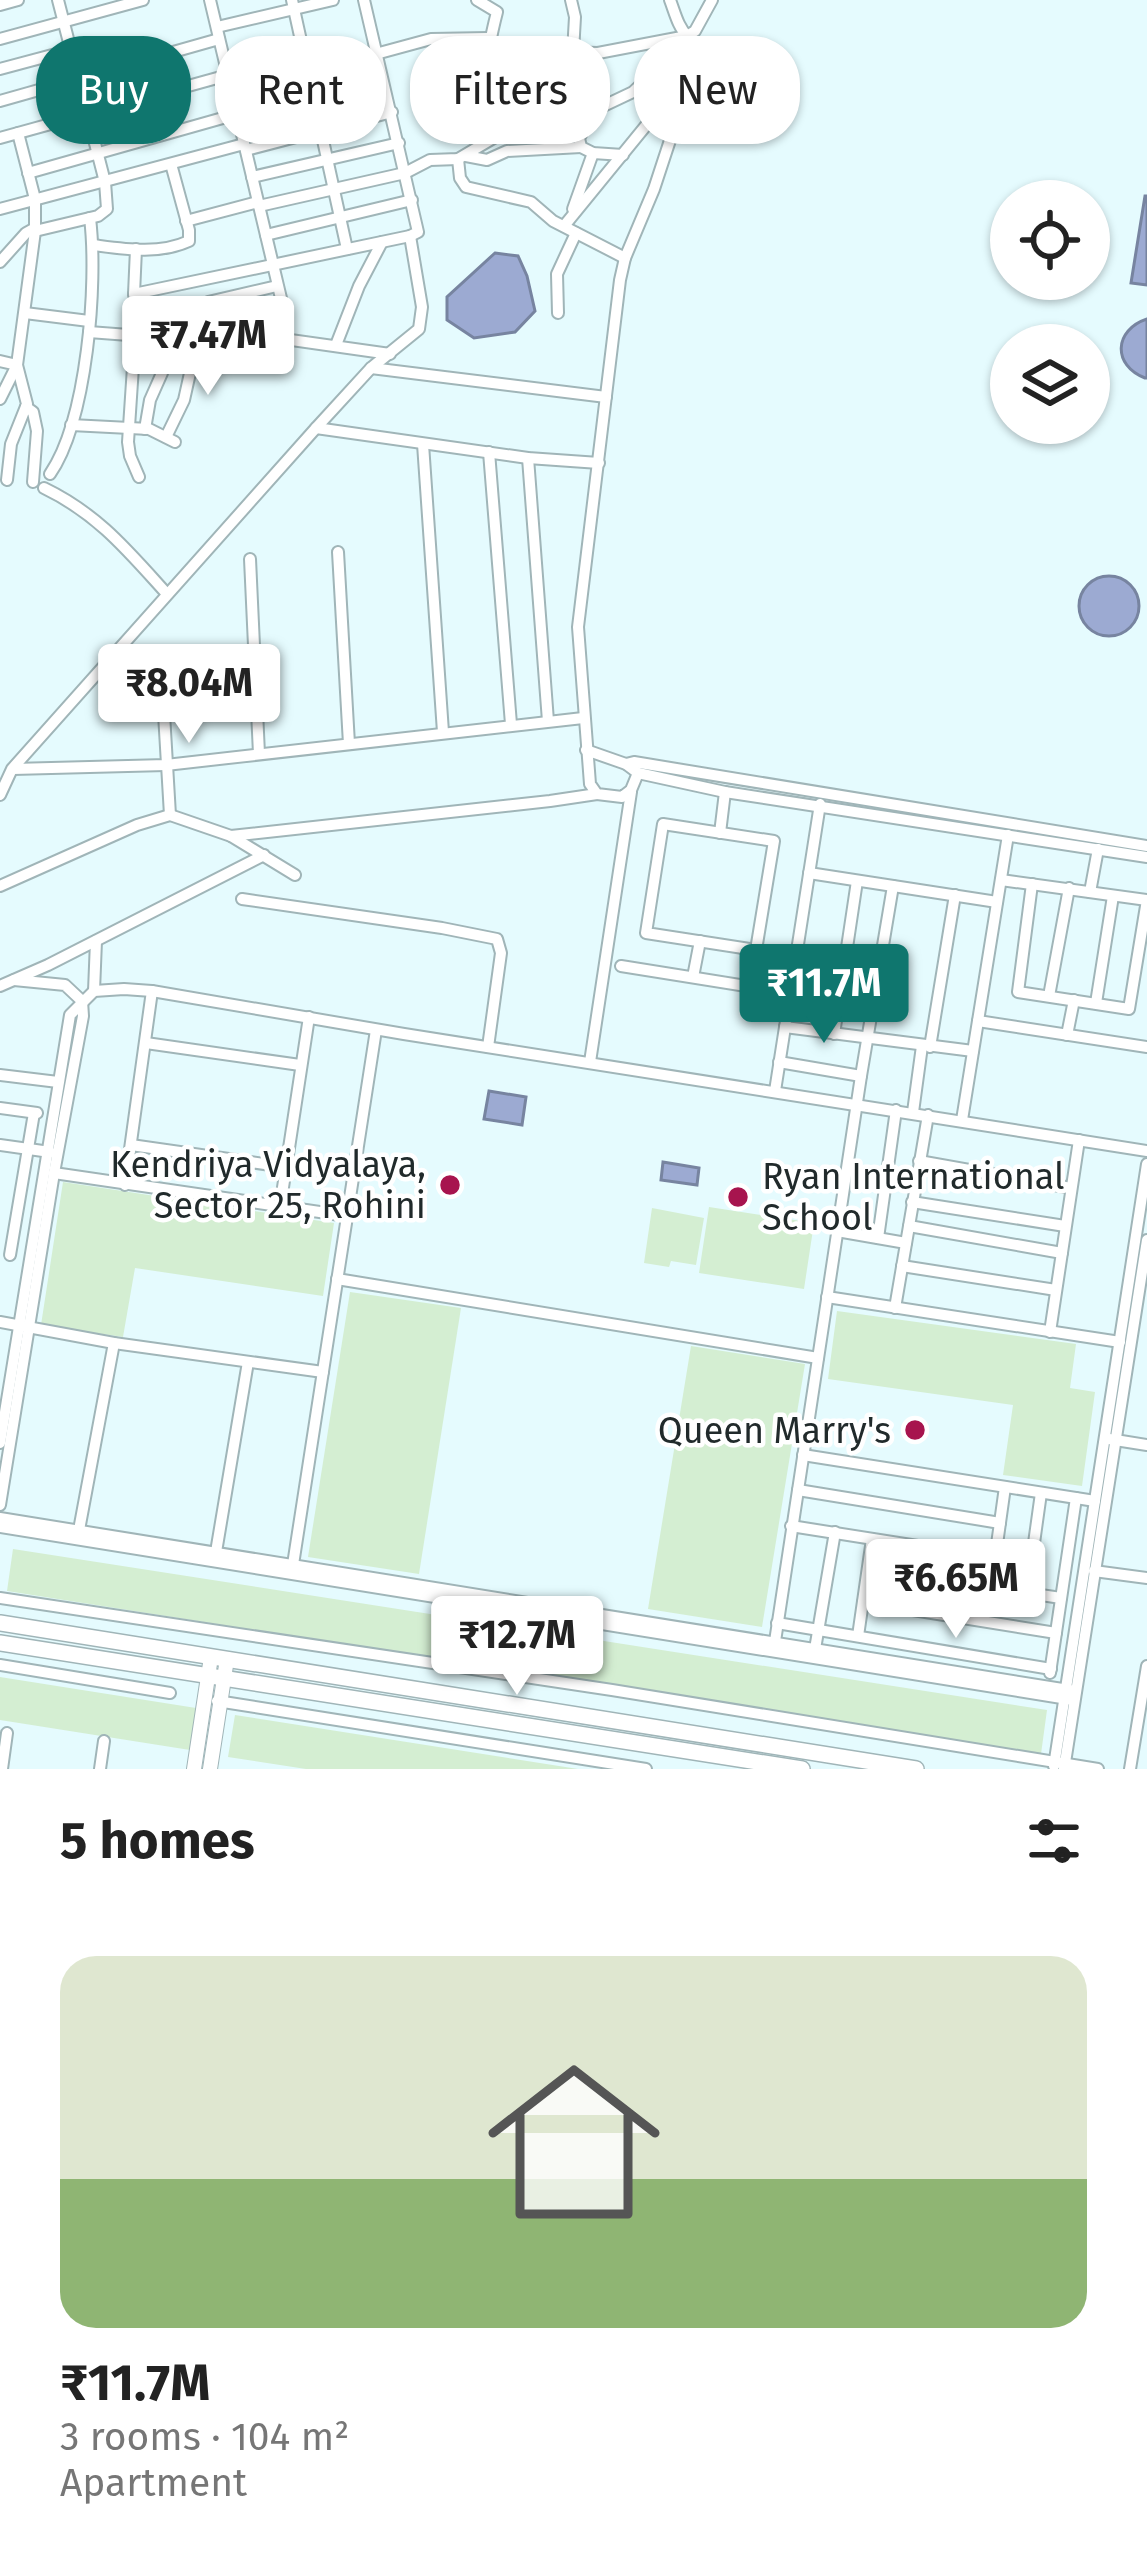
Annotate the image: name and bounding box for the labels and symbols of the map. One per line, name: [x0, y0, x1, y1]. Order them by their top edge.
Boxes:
pin: ₹7.47M: [110, 296, 306, 398]
pin: ₹8.04M: [91, 644, 287, 746]
pin: ₹11.7M: [726, 944, 922, 1046]
place label: Kendriya Vidyalaya, Sector 25, Rohini: [110, 1143, 426, 1228]
place label: Ryan International School: [762, 1155, 1065, 1240]
marker: Kendriya Vidyalaya, Sector 25, Rohini: [437, 1172, 463, 1198]
marker: Ryan International School: [725, 1184, 751, 1210]
place label: Queen Marry's: [658, 1409, 891, 1453]
marker: Queen Marry's: [902, 1417, 928, 1443]
pin: ₹6.65M: [858, 1539, 1054, 1641]
pin: ₹12.7M: [419, 1596, 615, 1698]

